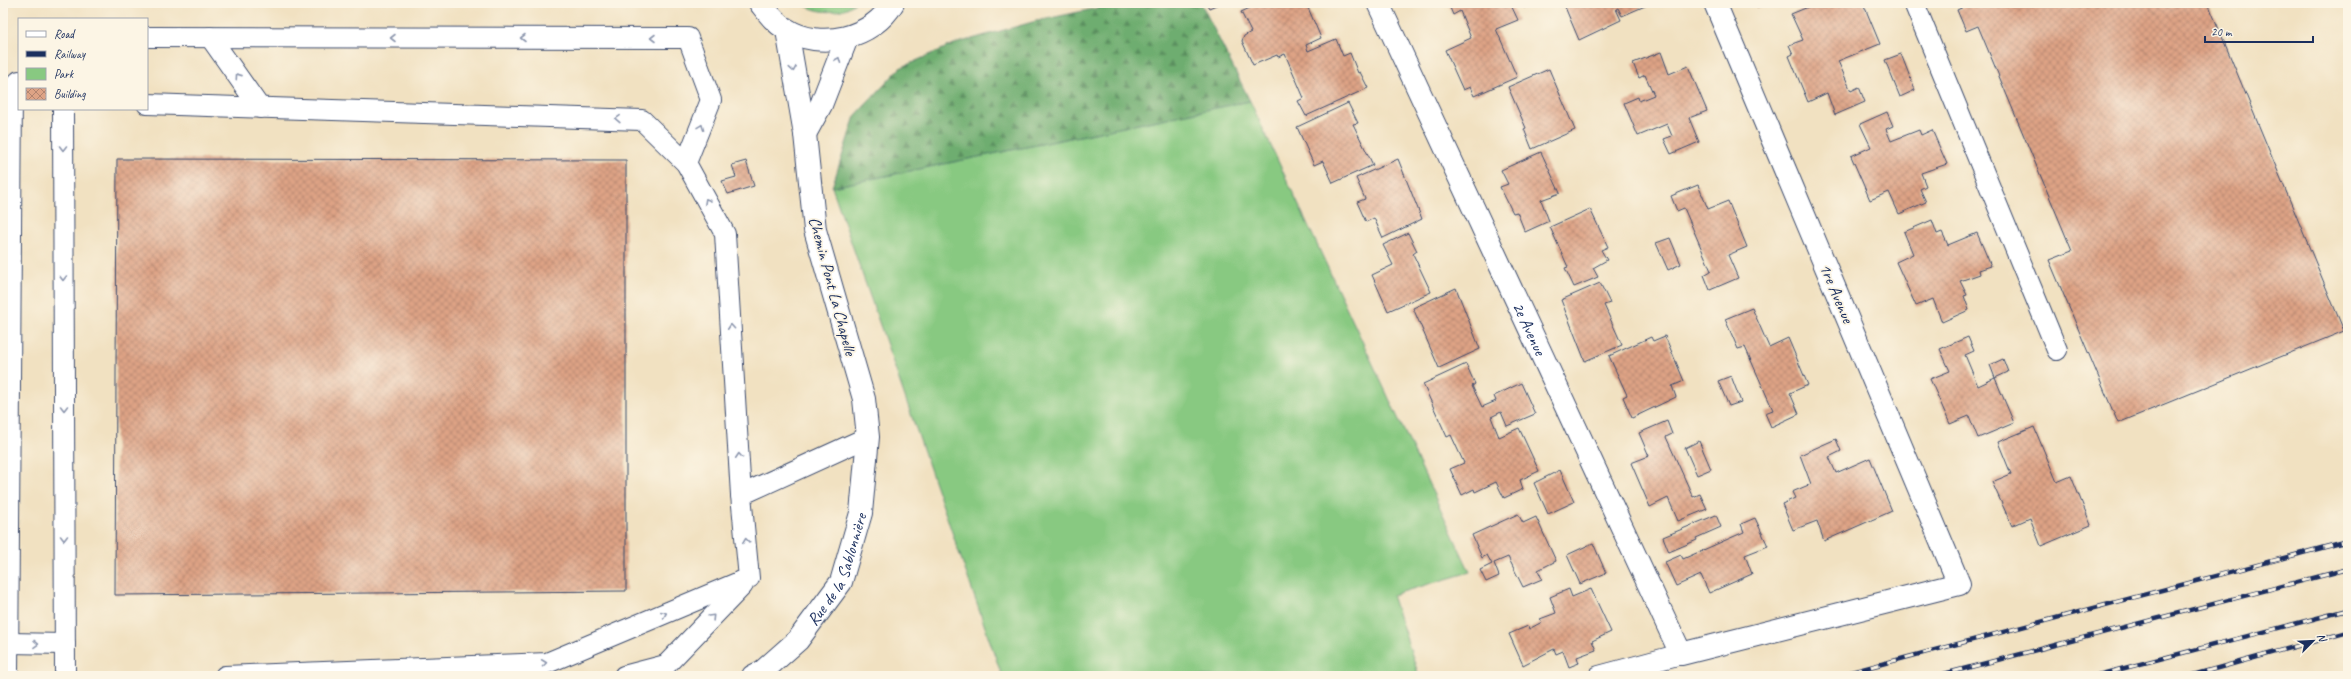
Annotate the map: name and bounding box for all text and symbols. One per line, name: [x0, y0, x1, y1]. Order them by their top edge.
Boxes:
legend: [18, 18, 148, 110]
scale bar: [2205, 18, 2313, 44]
text: 20 m: [2211, 24, 2233, 40]
text: Road: [54, 26, 76, 42]
one-way arrow: [390, 34, 396, 42]
one-way arrow: [520, 34, 526, 42]
one-way arrow: [650, 34, 656, 42]
text: Railway: [54, 46, 86, 62]
one-way arrow: [834, 57, 842, 64]
one-way arrow: [788, 65, 797, 72]
text: Park: [54, 66, 75, 82]
one-way arrow: [236, 73, 243, 80]
text: Building: [54, 86, 86, 102]
one-way arrow: [615, 115, 621, 123]
one-way arrow: [696, 123, 704, 130]
one-way arrow: [59, 145, 67, 151]
one-way arrow: [705, 198, 712, 205]
street label: Chemin Pont La Chapelle: [804, 215, 861, 359]
street label: 1re Avenue: [1815, 260, 1859, 327]
one-way arrow: [59, 275, 67, 281]
street label: 2e Avenue: [1508, 299, 1551, 360]
one-way arrow: [726, 324, 735, 330]
one-way arrow: [60, 405, 68, 411]
one-way arrow: [734, 453, 743, 459]
street label: Rue de la Sablonnière: [802, 510, 872, 630]
one-way arrow: [60, 535, 68, 541]
one-way arrow: [741, 538, 750, 544]
one-way arrow: [661, 611, 668, 619]
one-way arrow: [707, 614, 715, 622]
north arrow: [2293, 621, 2333, 661]
text: N: [2314, 631, 2331, 645]
one-way arrow: [33, 639, 39, 648]
one-way arrow: [541, 659, 547, 668]

